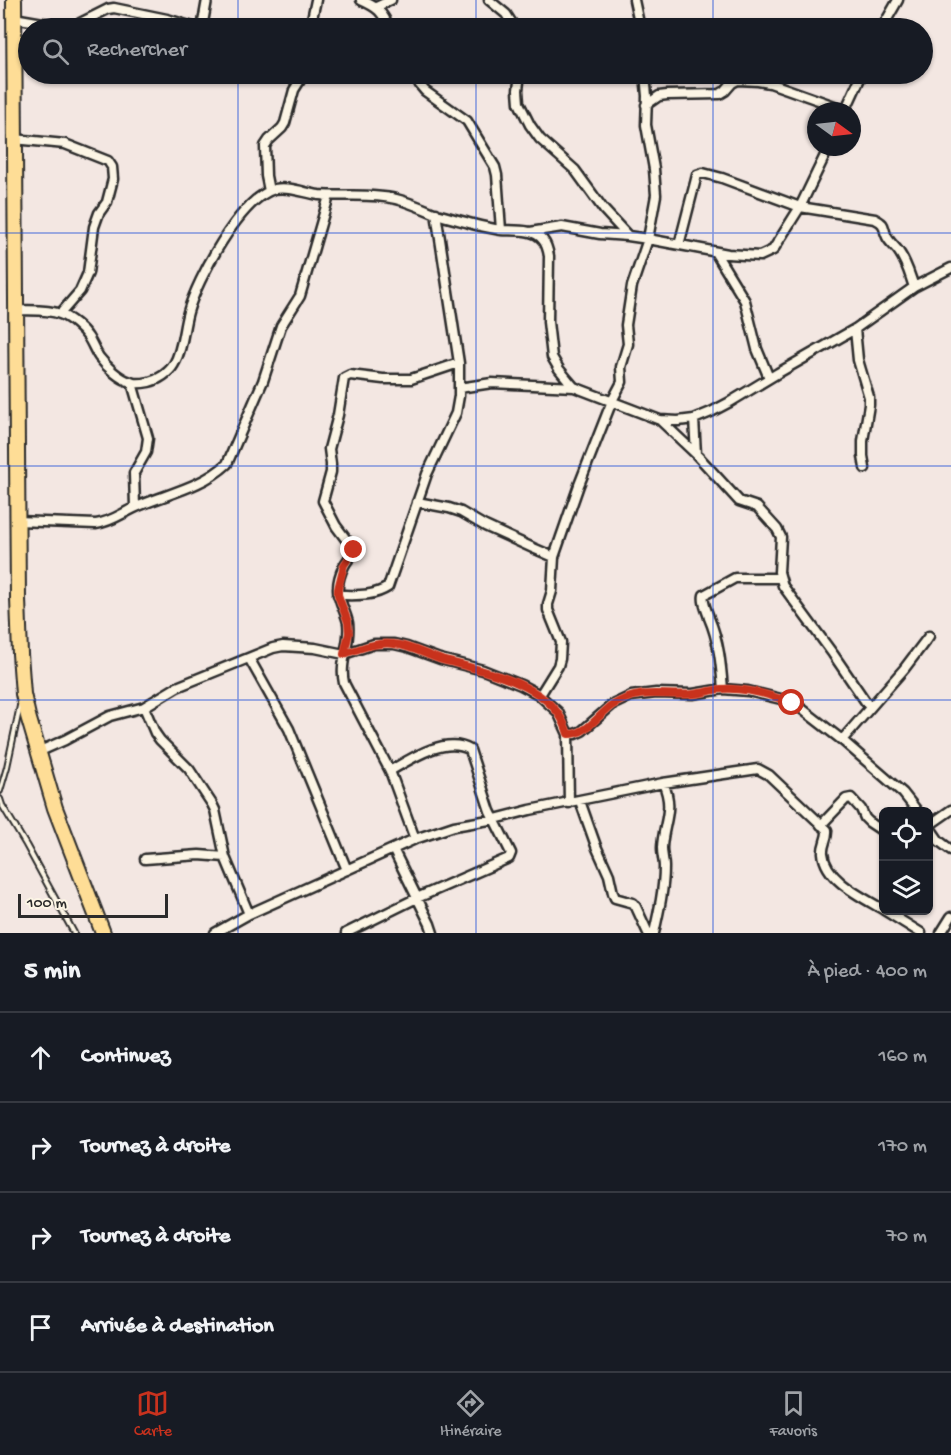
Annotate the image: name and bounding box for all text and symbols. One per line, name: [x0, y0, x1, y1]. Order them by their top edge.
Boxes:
search box: [18, 18, 933, 84]
icon: search: [39, 35, 72, 68]
text: Rechercher: [87, 38, 187, 64]
north arrow: [807, 102, 861, 156]
route end: [340, 536, 366, 562]
route start: [778, 689, 804, 715]
map controls: [879, 807, 933, 915]
button: locate: [879, 807, 933, 861]
button: layers: [879, 861, 933, 915]
scale bar: [18, 891, 168, 918]
text: 100 m: [27, 895, 67, 914]
text: 5 min: [24, 957, 80, 988]
text: À pied · 400 m: [807, 961, 927, 984]
icon: ahead: [24, 1041, 57, 1074]
text: Continuez: [81, 1044, 170, 1070]
text: 160 m: [878, 1046, 927, 1069]
icon: right: [24, 1131, 57, 1164]
text: Tournez à droite: [81, 1134, 230, 1160]
text: 170 m: [878, 1136, 927, 1159]
icon: right: [24, 1221, 57, 1254]
text: Tournez à droite: [81, 1224, 230, 1250]
text: 70 m: [886, 1226, 927, 1249]
icon: arrive: [24, 1311, 57, 1344]
text: Arrivée à destination: [81, 1314, 274, 1340]
tab: Carte: [134, 1387, 172, 1442]
tab: Itinéraire: [440, 1387, 502, 1442]
tab: Favoris: [770, 1387, 817, 1442]

